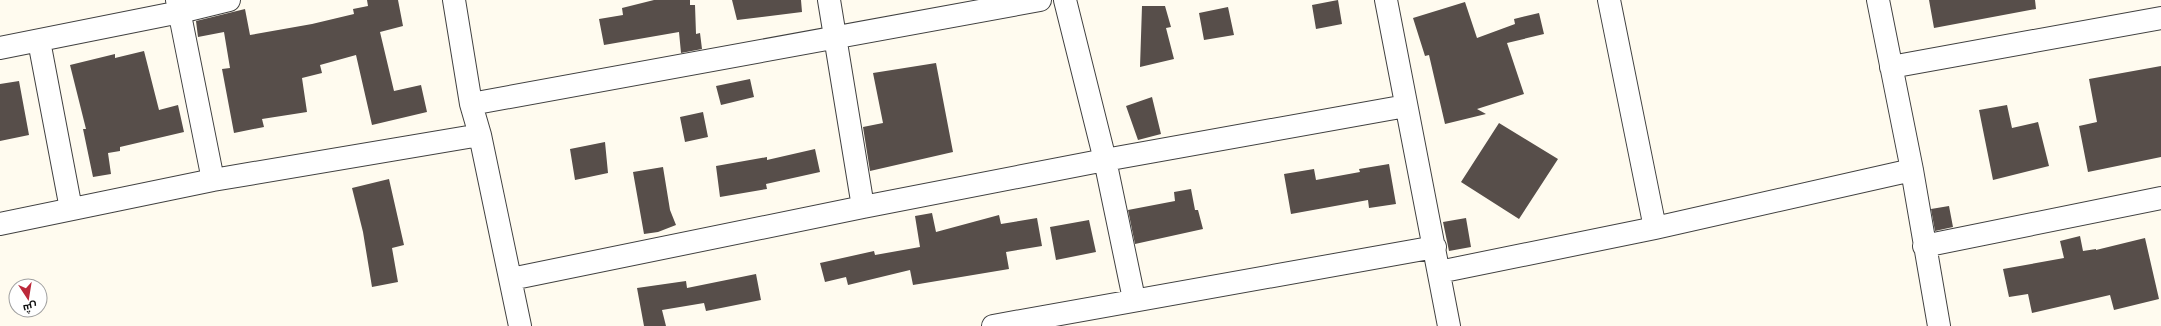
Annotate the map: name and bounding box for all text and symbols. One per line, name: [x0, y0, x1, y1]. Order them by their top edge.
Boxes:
north arrow: [8, 278, 48, 318]
text: ش: [22, 299, 38, 316]

